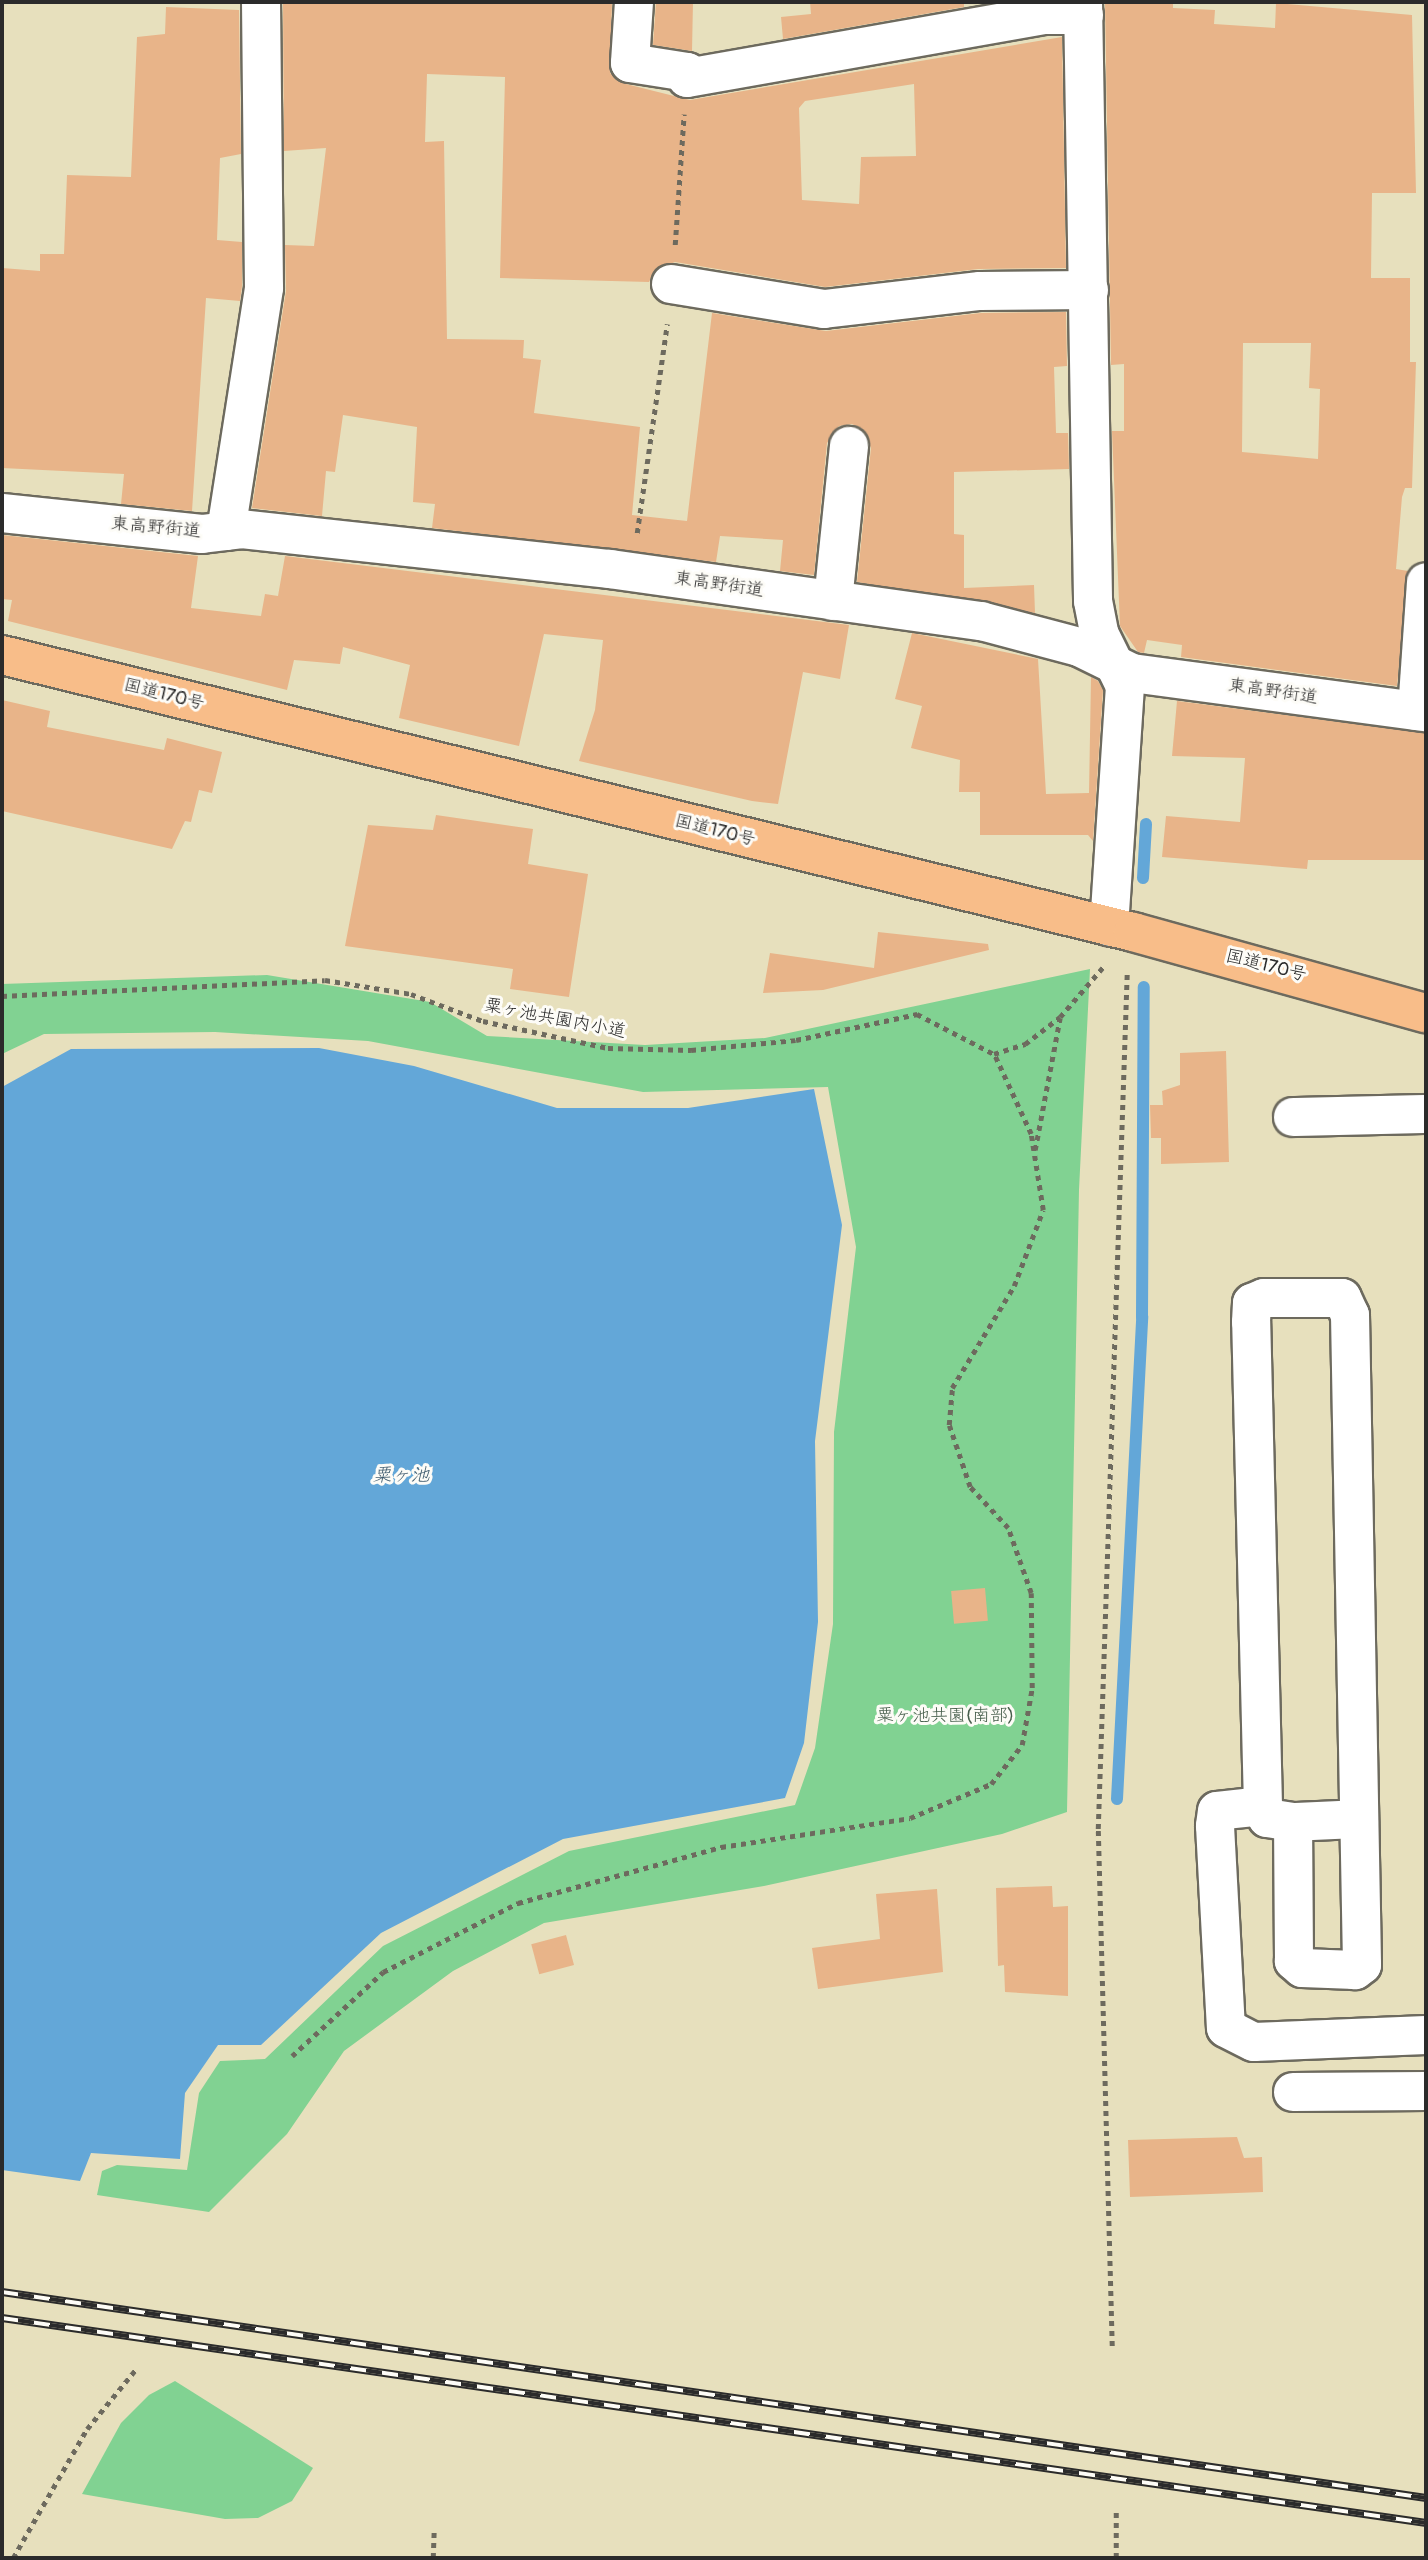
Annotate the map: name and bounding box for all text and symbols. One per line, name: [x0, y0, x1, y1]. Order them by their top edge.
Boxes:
street label: 東高野街道: [110, 513, 202, 543]
street label: 東高野街道: [673, 568, 765, 602]
street label: 国道170号: [121, 674, 207, 716]
street label: 東高野街道: [1227, 675, 1319, 709]
street label: 国道170号: [672, 810, 758, 852]
street label: 国道170号: [1223, 945, 1309, 987]
street label: 粟ヶ池共園内小道: [482, 995, 628, 1043]
water label: 粟ヶ池: [373, 1465, 429, 1487]
park label: 粟ヶ池共園(南部): [876, 1705, 1014, 1727]

